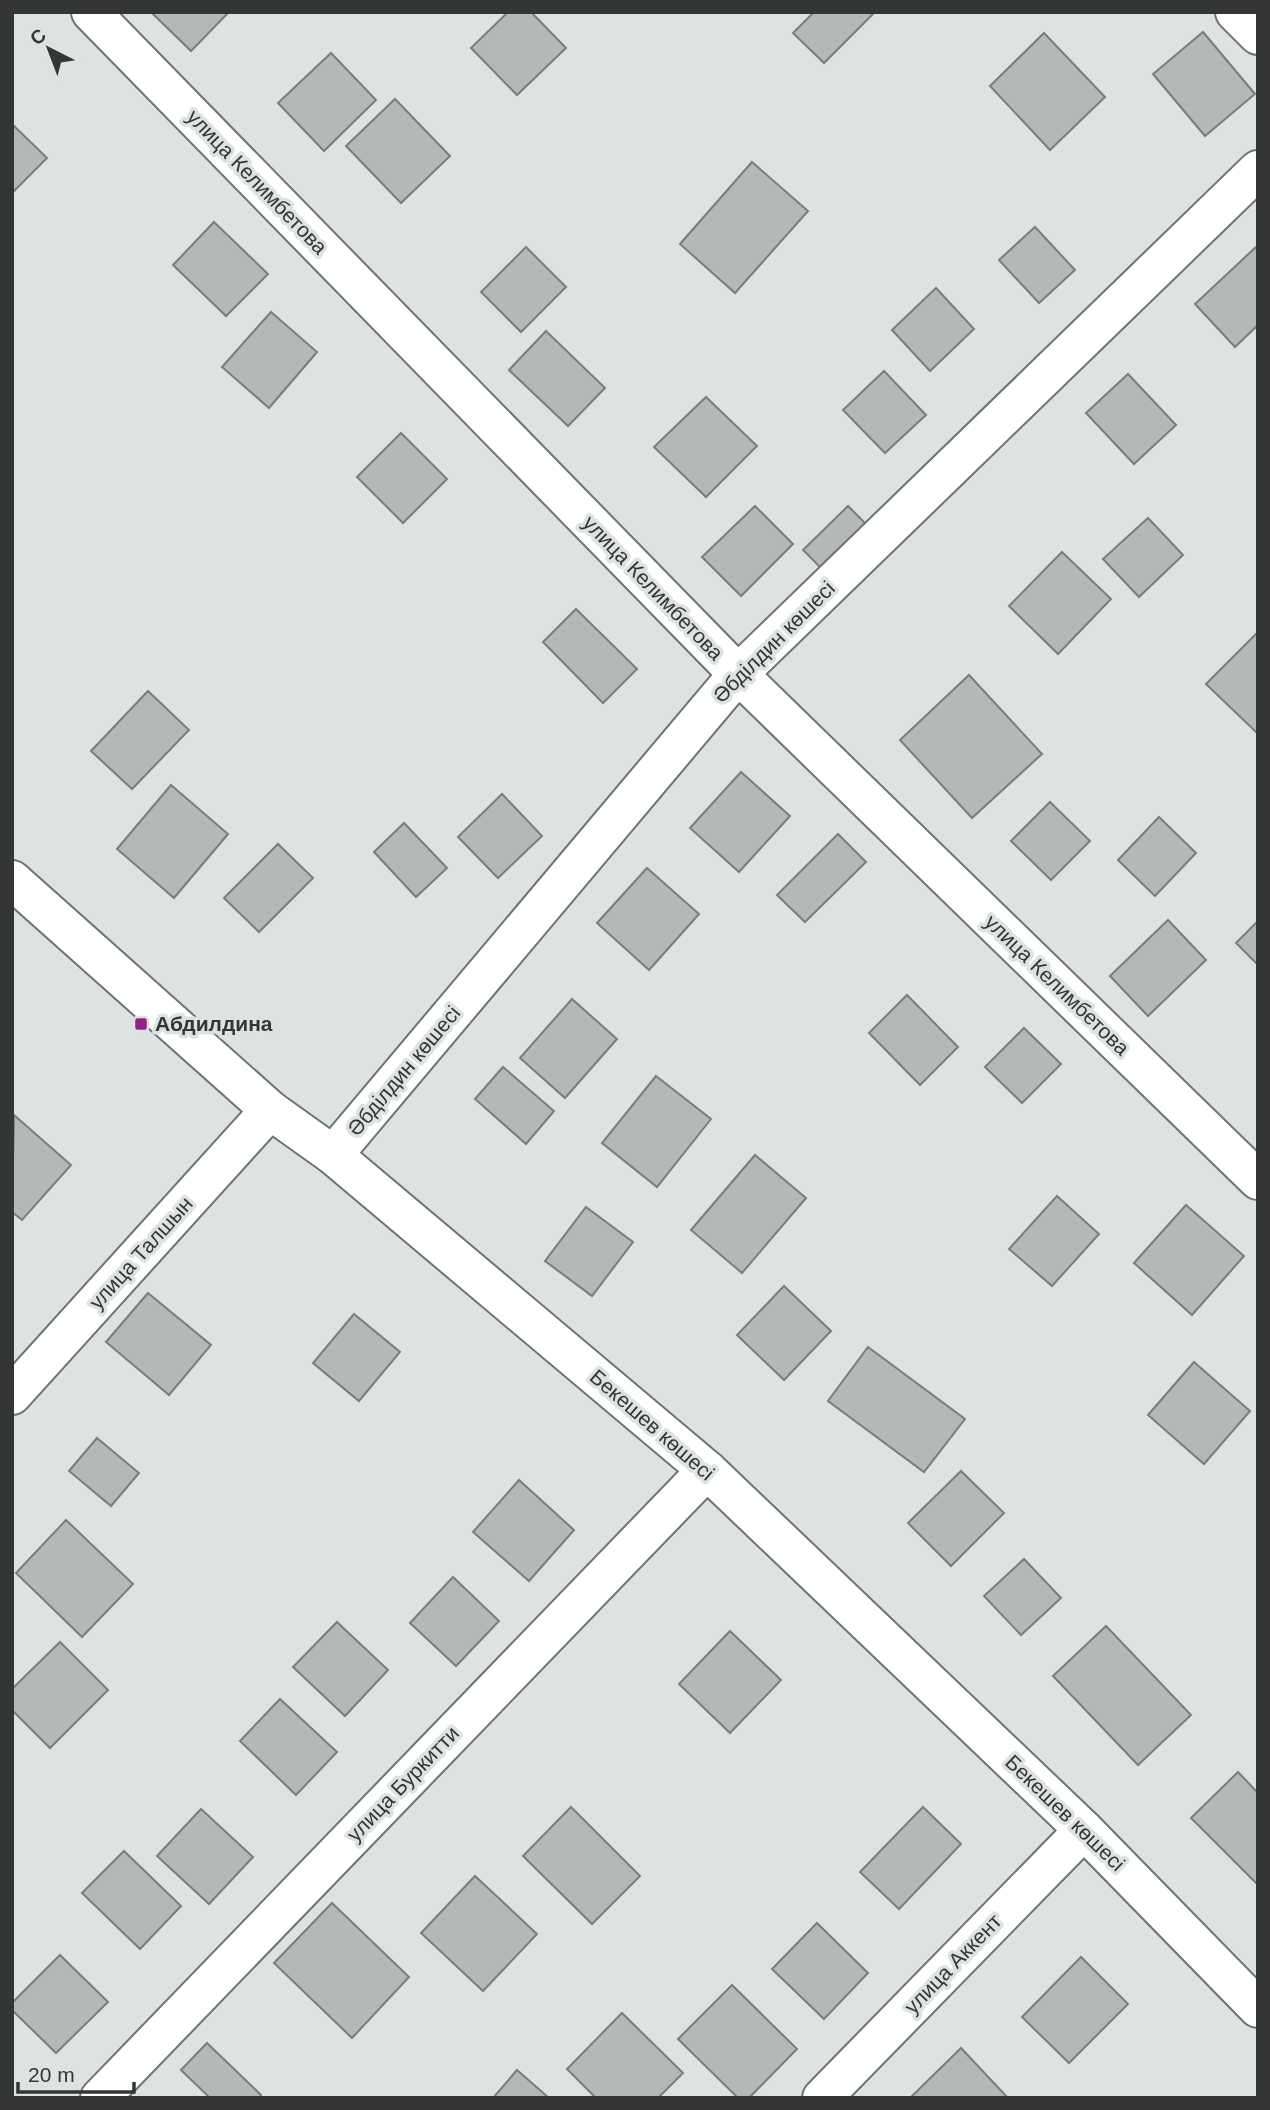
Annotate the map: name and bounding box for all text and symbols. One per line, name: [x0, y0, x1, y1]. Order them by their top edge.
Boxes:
north arrow: [14, 14, 84, 84]
text: С: [26, 24, 50, 49]
street label: улица Келимбетова: [183, 105, 332, 259]
street label: улица Келимбетова: [579, 511, 728, 665]
street label: Әбділдин көшесі: [708, 576, 839, 707]
street label: улица Келимбетова: [981, 910, 1134, 1060]
street label: Әбділдин көшесі: [343, 1001, 465, 1140]
place label: Абдилдина: [155, 1012, 273, 1035]
marker: Абдилдина: [133, 1016, 149, 1032]
street label: улица Талшын: [84, 1192, 197, 1313]
street label: Бекешев көшесі: [586, 1365, 719, 1485]
street label: улица Буркитти: [342, 1721, 463, 1846]
street label: Бекешев көшесі: [1001, 1750, 1130, 1875]
street label: улица Аккент: [900, 1909, 1006, 2018]
scale bar: [18, 2050, 133, 2094]
text: 20 m: [28, 2063, 75, 2086]

